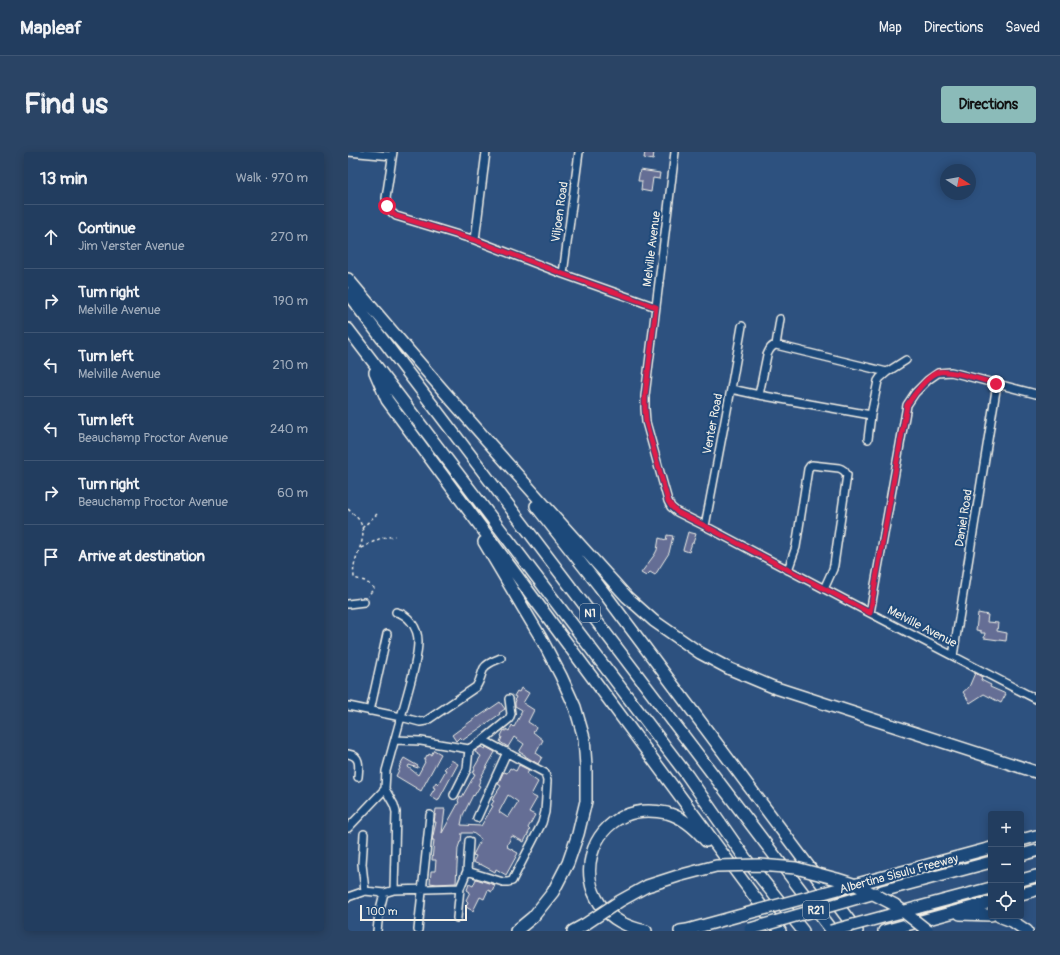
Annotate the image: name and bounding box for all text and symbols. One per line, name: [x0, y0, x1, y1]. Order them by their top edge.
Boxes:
text: Mapleaf: [20, 16, 82, 40]
text: Map: [879, 19, 902, 36]
text: Directions: [924, 19, 983, 36]
text: Saved: [1005, 19, 1040, 36]
button: Directions: [941, 86, 1036, 123]
text: Find us: [24, 87, 108, 122]
north arrow: [940, 164, 976, 200]
text: 13 min: [40, 168, 87, 189]
text: Walk · 970 m: [236, 170, 308, 186]
street label: Viljoen Road: [548, 180, 572, 243]
route start: [378, 197, 396, 215]
street label: Melville Avenue: [640, 210, 664, 288]
text: Continue: [78, 219, 136, 238]
icon: ahead: [40, 226, 62, 248]
text: 270 m: [271, 229, 308, 245]
text: Jim Verster Avenue: [78, 238, 184, 254]
text: Turn right: [78, 283, 139, 302]
icon: right: [40, 290, 62, 312]
text: 190 m: [273, 293, 308, 309]
text: Melville Avenue: [78, 302, 160, 318]
text: Turn left: [78, 347, 134, 366]
icon: left: [40, 354, 62, 376]
text: 210 m: [272, 357, 308, 373]
text: Melville Avenue: [78, 366, 160, 382]
route end: [987, 375, 1005, 393]
street label: Venter Road: [700, 392, 726, 456]
text: Turn left: [78, 411, 134, 430]
icon: left: [40, 418, 62, 440]
text: 240 m: [270, 421, 308, 437]
text: Beauchamp Proctor Avenue: [78, 430, 228, 446]
text: Turn right: [78, 475, 139, 494]
icon: right: [40, 482, 62, 504]
text: 60 m: [277, 485, 308, 501]
street label: Daniel Road: [952, 488, 976, 548]
text: Beauchamp Proctor Avenue: [78, 494, 228, 510]
icon: arrive: [40, 546, 62, 568]
text: Arrive at destination: [78, 547, 205, 566]
street label: Melville Avenue: [885, 603, 959, 651]
road number: N1: [580, 604, 600, 622]
map controls: [988, 811, 1024, 919]
button: +: [988, 811, 1024, 847]
button: −: [988, 847, 1024, 883]
street label: Albertina Sisulu Freeway: [838, 851, 960, 897]
button: locate: [988, 883, 1024, 919]
road number: R21: [803, 901, 829, 919]
scale bar: [360, 903, 467, 922]
text: 100 m: [366, 905, 397, 918]

